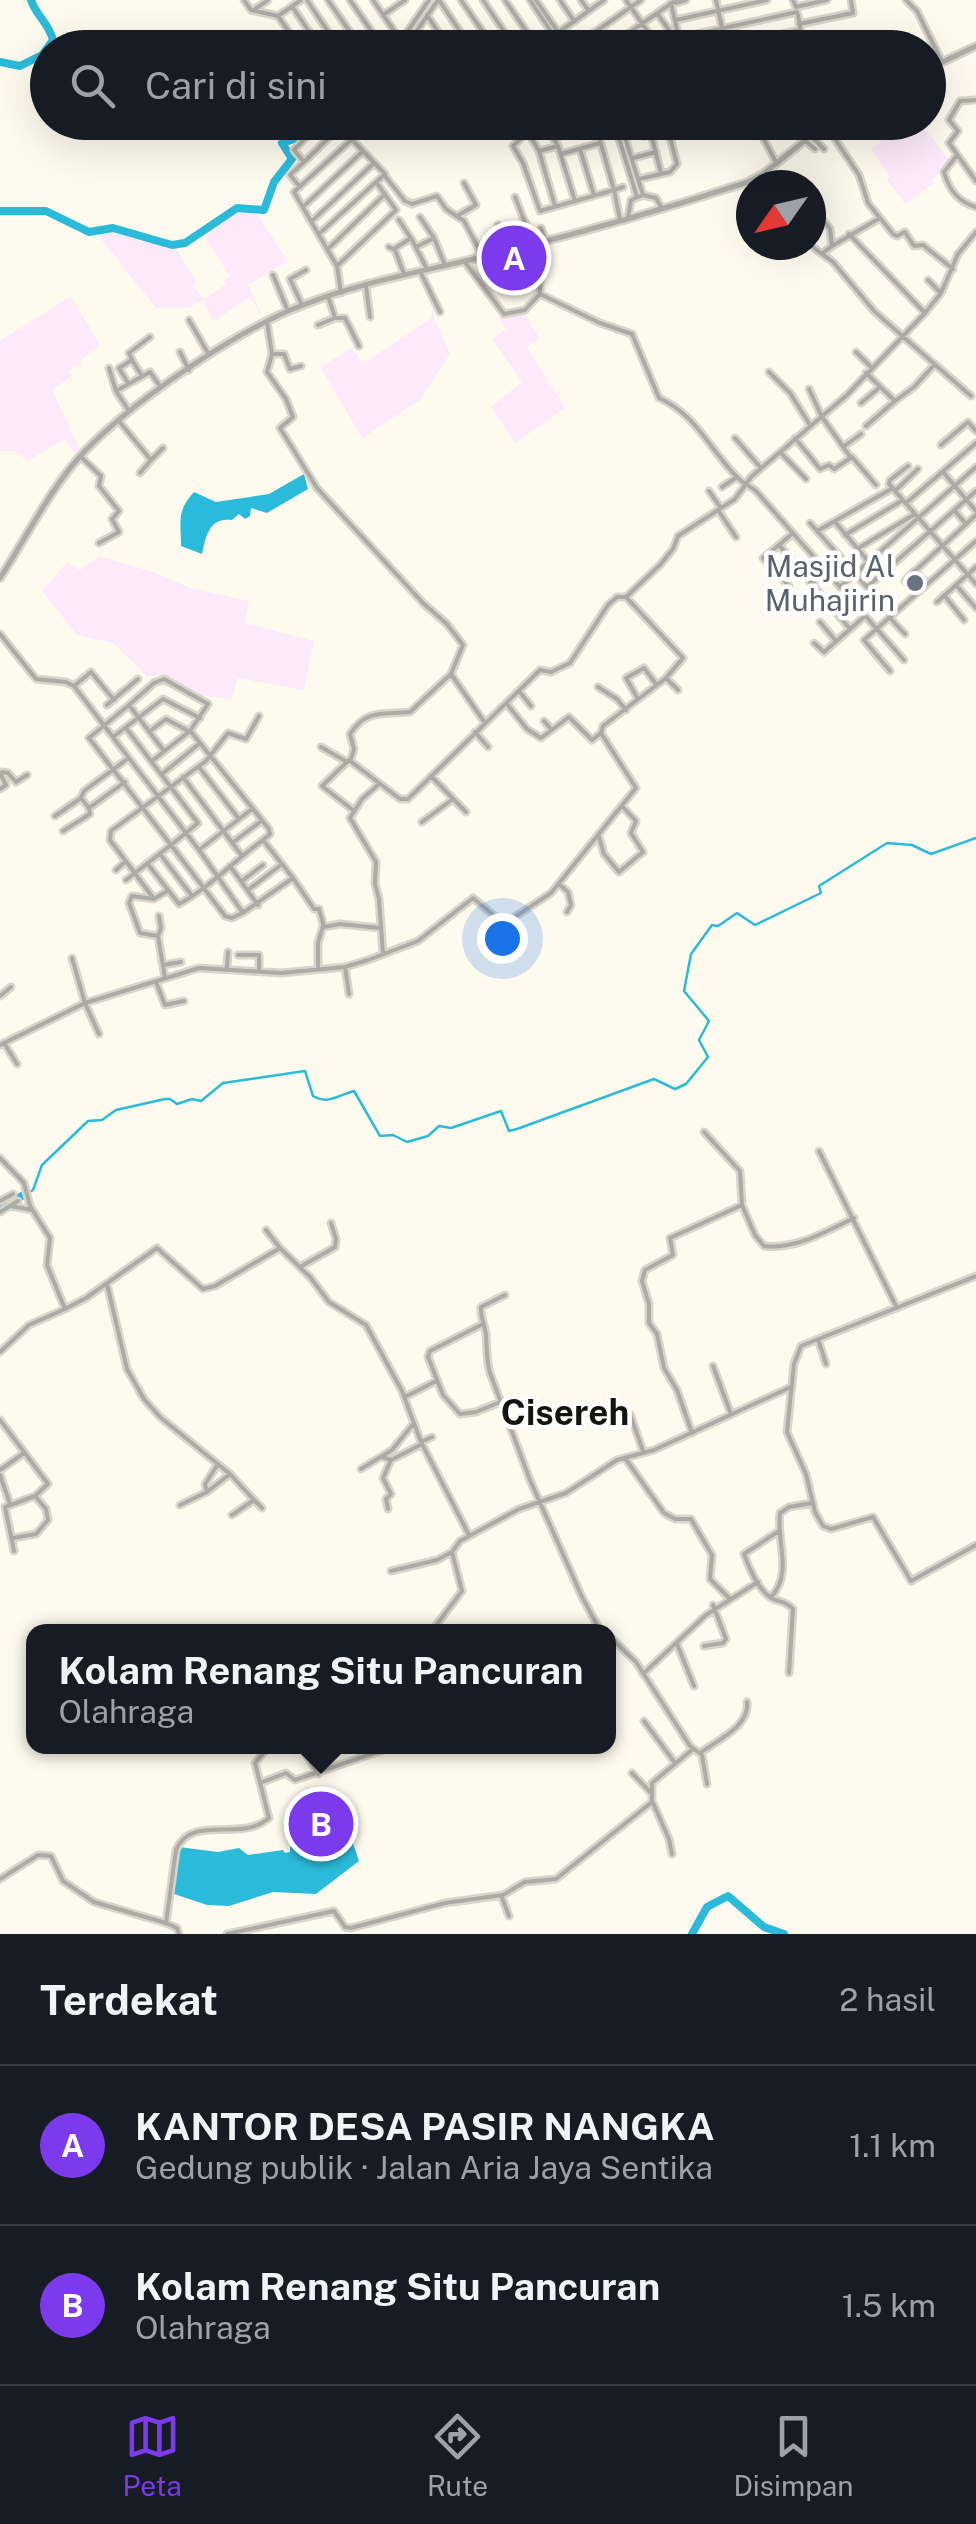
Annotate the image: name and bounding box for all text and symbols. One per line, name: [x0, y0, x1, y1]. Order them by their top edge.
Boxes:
search box: [30, 30, 946, 140]
icon: search: [65, 58, 120, 113]
text: Cari di sini: [145, 63, 327, 108]
north arrow: [736, 170, 826, 260]
pin: A: [482, 220, 546, 296]
place label: Masjid Al Muhajirin: [765, 548, 895, 618]
marker: Masjid Al Muhajirin: [904, 572, 926, 594]
your location: [477, 913, 528, 964]
district label: Cisereh: [501, 1392, 629, 1433]
popup: [26, 1624, 616, 1754]
text: Kolam Renang Situ Pancuran: [58, 1648, 584, 1693]
text: Olahraga: [58, 1693, 194, 1730]
pin: B: [288, 1786, 354, 1862]
text: Terdekat: [40, 1975, 218, 2024]
text: 2 hasil: [839, 1981, 936, 2018]
text: KANTOR DESA PASIR NANGKA: [135, 2104, 715, 2149]
text: A: [61, 2127, 84, 2164]
text: 1.1 km: [849, 2127, 936, 2164]
text: Gedung publik · Jalan Aria Jaya Sentika: [135, 2149, 713, 2186]
text: Kolam Renang Situ Pancuran: [135, 2264, 660, 2309]
text: B: [62, 2287, 83, 2324]
text: 1.5 km: [842, 2287, 936, 2324]
text: Olahraga: [135, 2309, 271, 2346]
tab: Peta: [123, 2409, 182, 2502]
tab: Rute: [427, 2409, 488, 2502]
tab: Disimpan: [733, 2409, 853, 2502]

